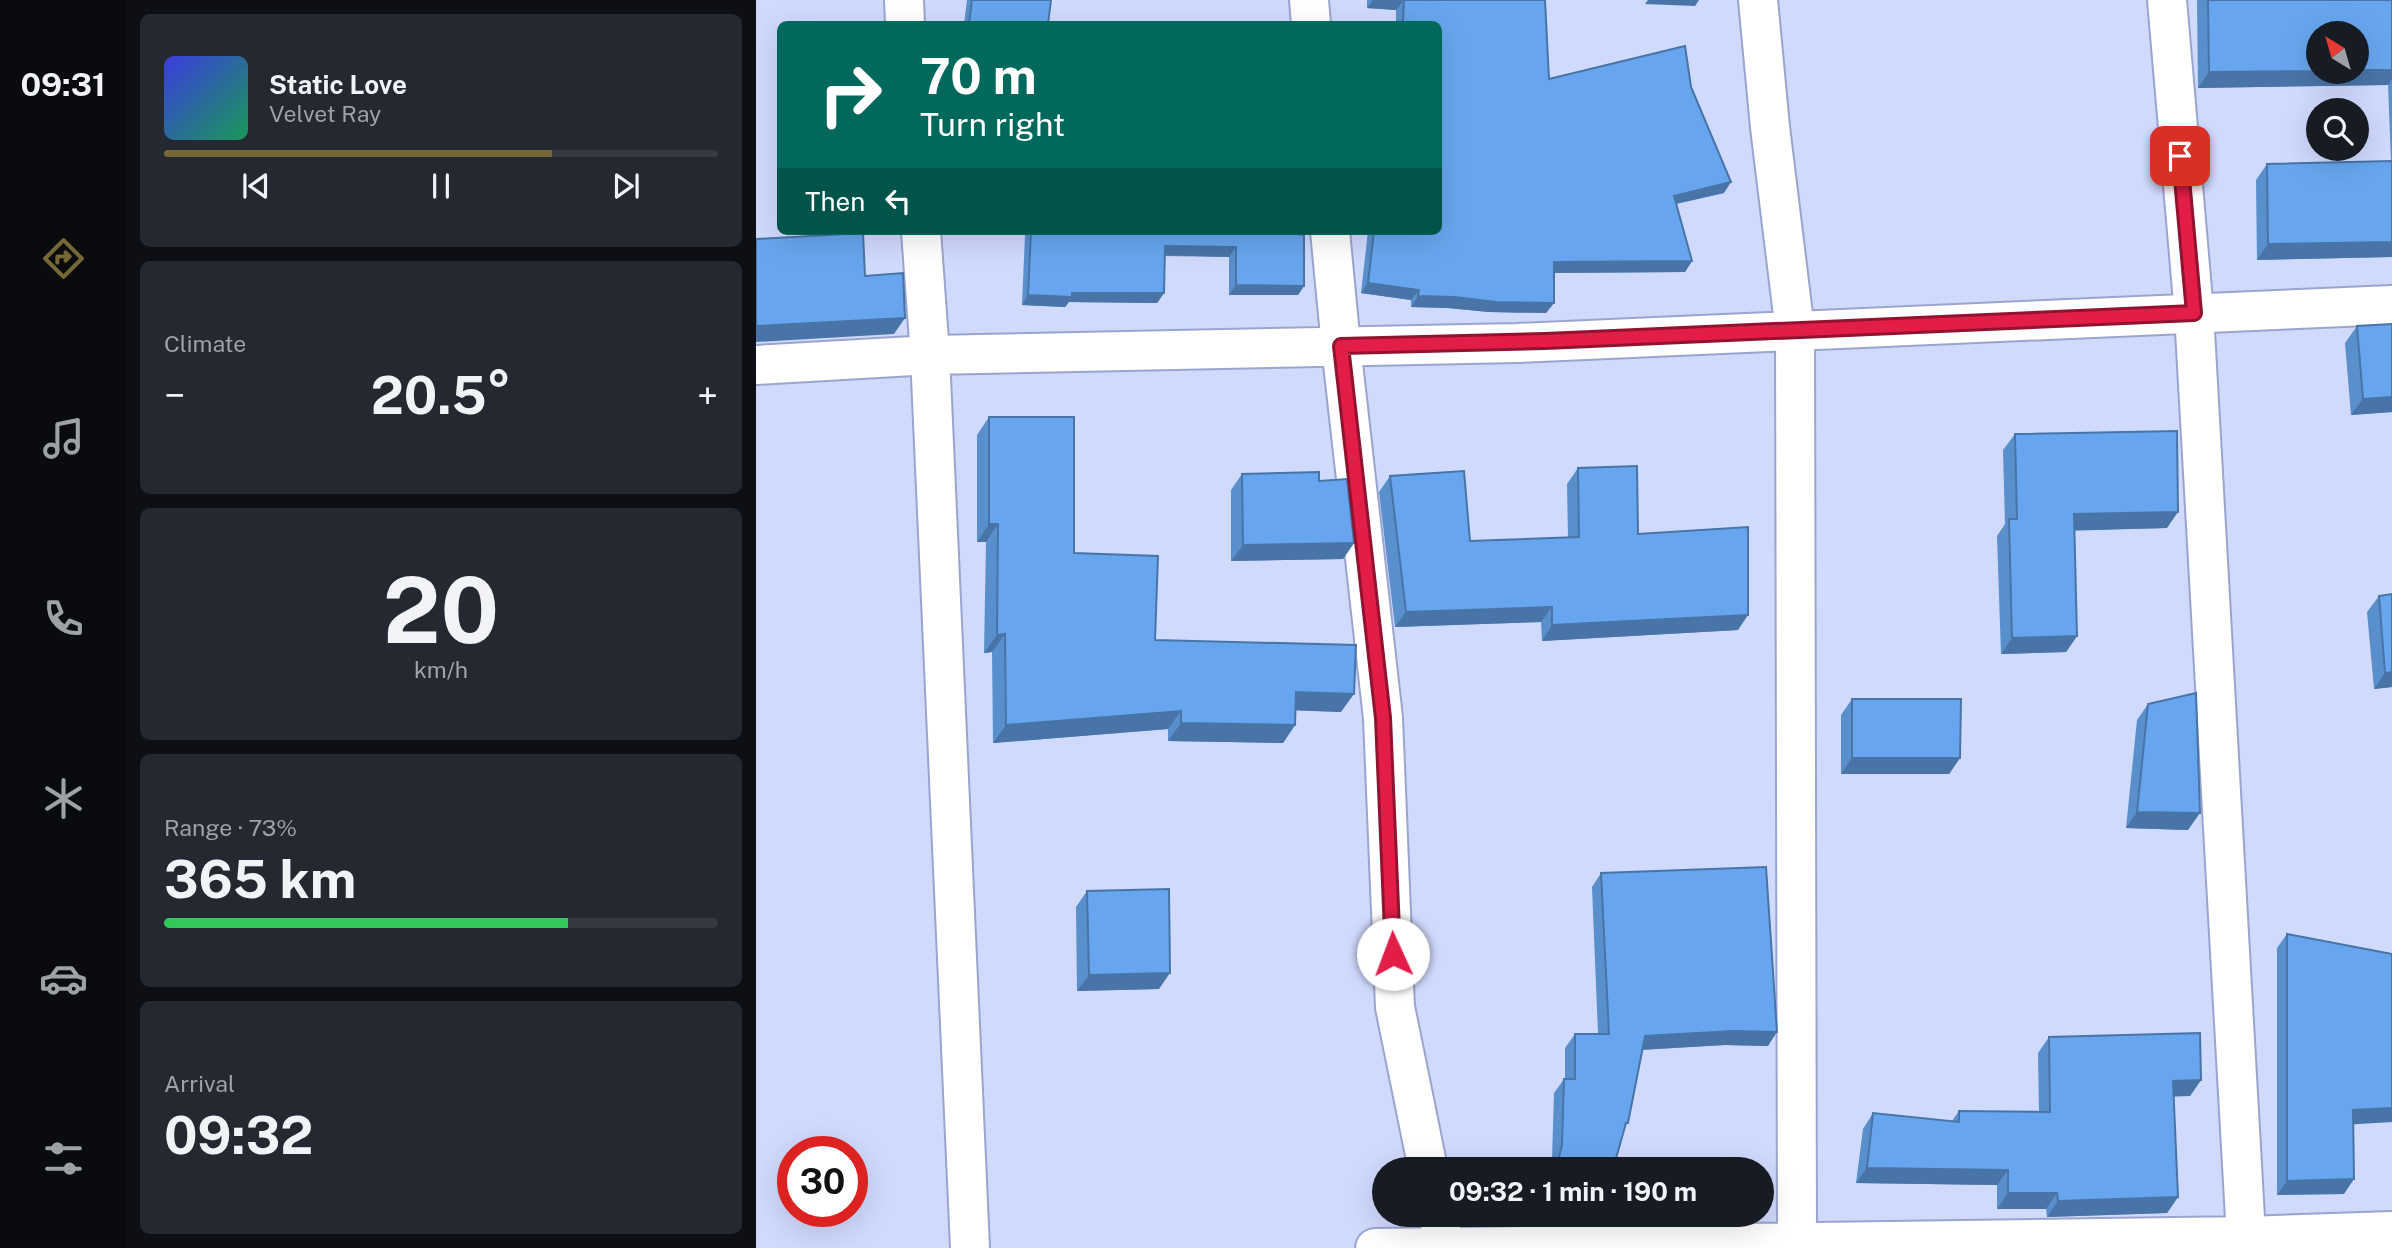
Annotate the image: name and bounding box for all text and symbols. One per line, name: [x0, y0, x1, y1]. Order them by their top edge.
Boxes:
north arrow: [2306, 21, 2370, 84]
map controls: [2306, 21, 2369, 161]
text: 70 m: [920, 47, 1037, 105]
icon: right: [805, 49, 896, 140]
text: 09:31: [20, 66, 106, 103]
text: Static Love: [269, 69, 407, 100]
button: search: [2306, 98, 2369, 161]
text: Velvet Ray: [269, 100, 381, 127]
text: Turn right: [920, 106, 1065, 143]
pin: [2150, 126, 2210, 186]
icon: arrive: [2161, 137, 2199, 175]
icon: previous: [237, 167, 275, 205]
icon: pause: [422, 167, 460, 205]
icon: next: [607, 167, 645, 205]
icon: left: [879, 182, 917, 220]
text: Then: [805, 186, 865, 217]
icon: directions: [39, 234, 88, 283]
text: Climate: [164, 330, 246, 357]
text: 20.5°: [371, 365, 511, 426]
text: −: [164, 373, 185, 418]
text: +: [697, 373, 718, 418]
icon: music: [39, 414, 88, 463]
text: 20: [383, 557, 499, 663]
icon: phone: [39, 594, 88, 643]
text: km/h: [414, 656, 468, 683]
icon: climate: [39, 774, 88, 823]
text: Range · 73%: [164, 814, 297, 841]
text: 365 km: [164, 849, 356, 910]
position arrow: [1356, 917, 1430, 991]
icon: car: [39, 954, 88, 1003]
text: Arrival: [164, 1070, 235, 1097]
text: 09:32: [164, 1105, 313, 1166]
icon: filters: [39, 1134, 88, 1183]
speed limit sign: 30: [777, 1136, 868, 1227]
text: 09:32 · 1 min · 190 m: [1449, 1176, 1697, 1207]

